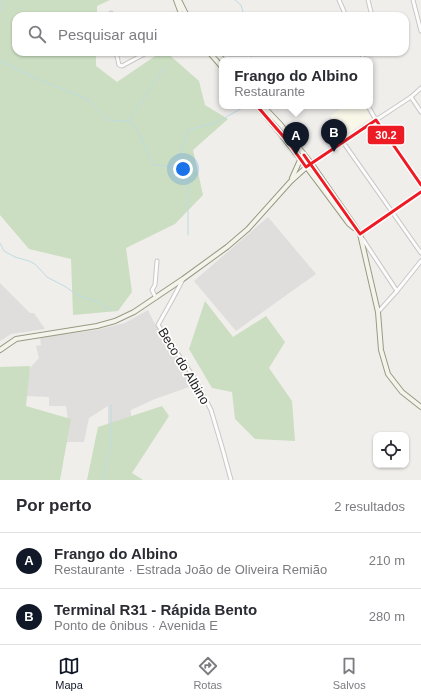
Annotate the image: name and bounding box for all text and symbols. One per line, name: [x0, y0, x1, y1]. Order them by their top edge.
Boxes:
search box: [12, 12, 409, 56]
icon: search: [26, 23, 48, 45]
text: Pesquisar aqui: [58, 26, 157, 43]
popup: [219, 57, 373, 109]
text: Frango do Albino: [234, 67, 358, 84]
text: Restaurante: [234, 84, 305, 99]
pin: B: [321, 119, 347, 152]
pin: A: [283, 122, 309, 155]
line badge: 30.2: [367, 125, 405, 145]
text: 30.2: [375, 129, 397, 141]
your location: [173, 159, 193, 179]
street label: Beco do Albino: [155, 325, 213, 407]
map controls: [373, 432, 409, 468]
button: locate: [373, 432, 409, 468]
text: Por perto: [16, 496, 92, 515]
text: 2 resultados: [334, 499, 405, 514]
text: Frango do Albino: [54, 545, 178, 562]
text: A: [24, 553, 34, 568]
text: 210 m: [369, 553, 405, 568]
text: Restaurante · Estrada João de Oliveira Remião: [54, 562, 327, 577]
text: Terminal R31 - Rápida Bento: [54, 601, 257, 618]
text: B: [24, 609, 34, 624]
text: 280 m: [369, 609, 405, 624]
text: Ponto de ônibus · Avenida E: [54, 618, 218, 633]
tab: Mapa: [55, 655, 83, 691]
tab: Rotas: [193, 655, 222, 691]
tab: Salvos: [333, 655, 366, 691]

